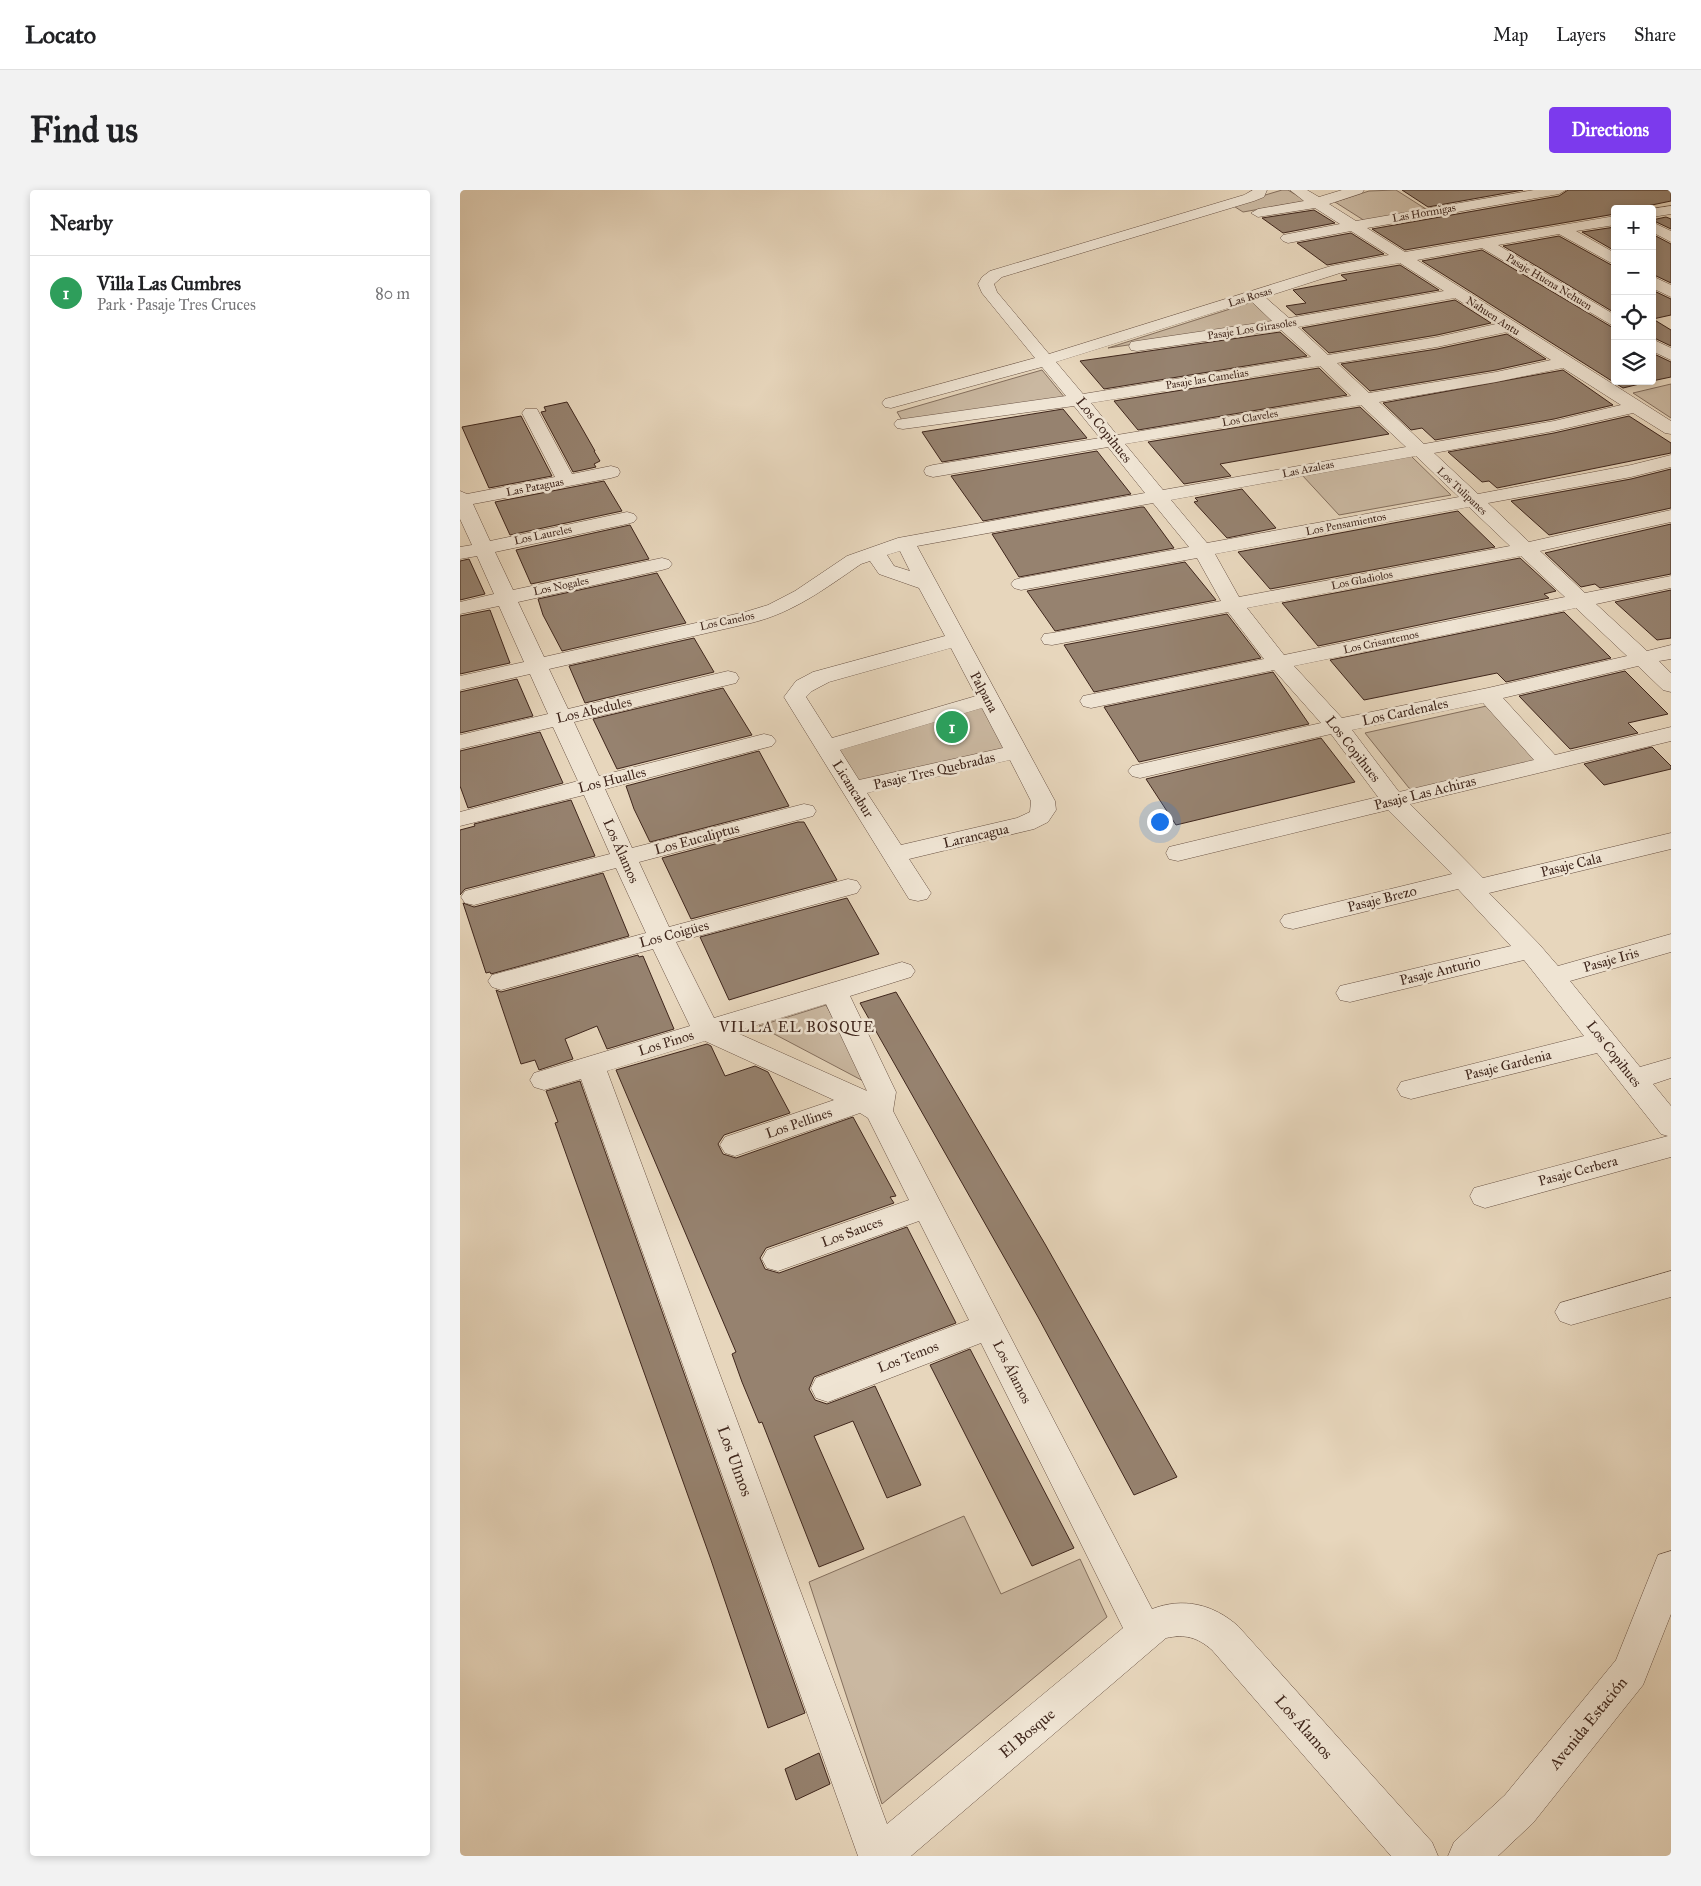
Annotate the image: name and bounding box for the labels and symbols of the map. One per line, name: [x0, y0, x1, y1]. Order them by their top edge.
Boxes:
street label: Las Hormigas: [1391, 201, 1457, 225]
street label: Pasaje Huena Nehuen: [1504, 251, 1594, 313]
street label: Las Rosas: [1227, 284, 1273, 310]
street label: Nahuen Antu: [1464, 294, 1522, 338]
street label: Pasaje Los Girasoles: [1206, 316, 1298, 342]
street label: Pasaje las Camelias: [1165, 366, 1249, 392]
street label: Los Copihues: [1072, 394, 1136, 466]
street label: Los Claveles: [1221, 407, 1279, 429]
street label: Las Azaleas: [1281, 458, 1335, 480]
street label: Los Tulipanes: [1434, 464, 1490, 518]
street label: Las Pataguas: [505, 475, 565, 499]
street label: Los Pensamientos: [1305, 510, 1387, 538]
street label: Los Laureles: [513, 523, 573, 547]
street label: Los Gladiolos: [1330, 568, 1394, 592]
street label: Los Nogales: [532, 574, 590, 598]
street label: Los Canelos: [699, 609, 755, 633]
street label: Los Crisantemos: [1342, 628, 1420, 656]
street label: Palpana: [966, 669, 1002, 715]
street label: Los Abedules: [555, 693, 633, 727]
street label: Los Cardenales: [1361, 695, 1449, 729]
pin: 1: [936, 708, 968, 746]
street label: Los Copihues: [1322, 713, 1384, 785]
street label: Pasaje Tres Quebradas: [871, 749, 997, 793]
street label: Licancabur: [829, 757, 878, 822]
street label: Los Hualles: [576, 763, 648, 797]
street label: Pasaje Las Achiras: [1372, 772, 1478, 814]
your location: [1147, 809, 1173, 835]
street label: Los Álamos: [599, 815, 645, 886]
street label: Los Eucaliptus: [653, 820, 741, 858]
street label: Larancagua: [942, 820, 1011, 852]
street label: Pasaje Cala: [1539, 849, 1603, 881]
street label: Pasaje Brezo: [1346, 882, 1418, 916]
street label: Los Coigües: [637, 917, 711, 951]
street label: Pasaje Iris: [1581, 944, 1641, 976]
street label: Pasaje Anturio: [1398, 953, 1482, 989]
district label: VILLA EL BOSQUE: [718, 1018, 875, 1036]
street label: Los Copihues: [1583, 1018, 1645, 1090]
street label: Los Pinos: [636, 1026, 696, 1060]
street label: Pasaje Gardenia: [1463, 1046, 1553, 1084]
street label: Los Pellines: [764, 1104, 834, 1142]
street label: Pasaje Cerbera: [1536, 1152, 1620, 1190]
street label: Los Sauces: [819, 1213, 885, 1251]
street label: Los Álamos: [989, 1337, 1037, 1406]
street label: Los Temos: [875, 1338, 941, 1376]
street label: Los Ulmos: [713, 1423, 757, 1499]
street label: Avenida Estación: [1544, 1673, 1631, 1774]
street label: Los Álamos: [1271, 1690, 1338, 1763]
street label: El Bosque: [995, 1704, 1060, 1762]

